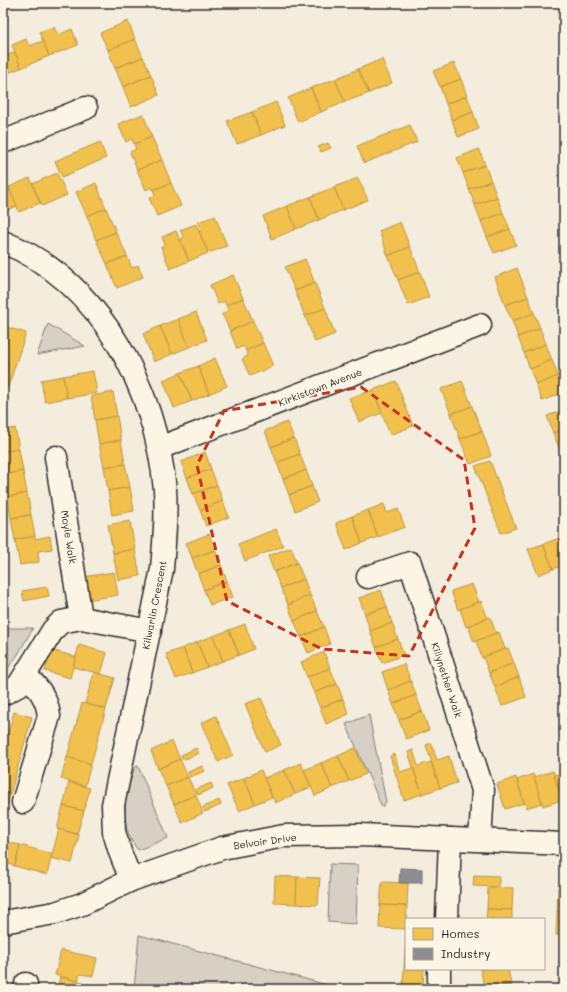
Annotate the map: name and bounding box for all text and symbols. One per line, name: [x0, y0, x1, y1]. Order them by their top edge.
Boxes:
street label: Kirkistown Avenue: [276, 365, 364, 409]
street label: Moyle Walk: [58, 509, 80, 565]
street label: Kilwarlin Crescent: [139, 559, 169, 651]
street label: Killynether Walk: [428, 641, 466, 719]
street label: Belvoir Drive: [232, 830, 298, 852]
legend: [405, 918, 545, 970]
text: Homes: [441, 925, 480, 941]
text: Industry: [441, 945, 490, 961]

